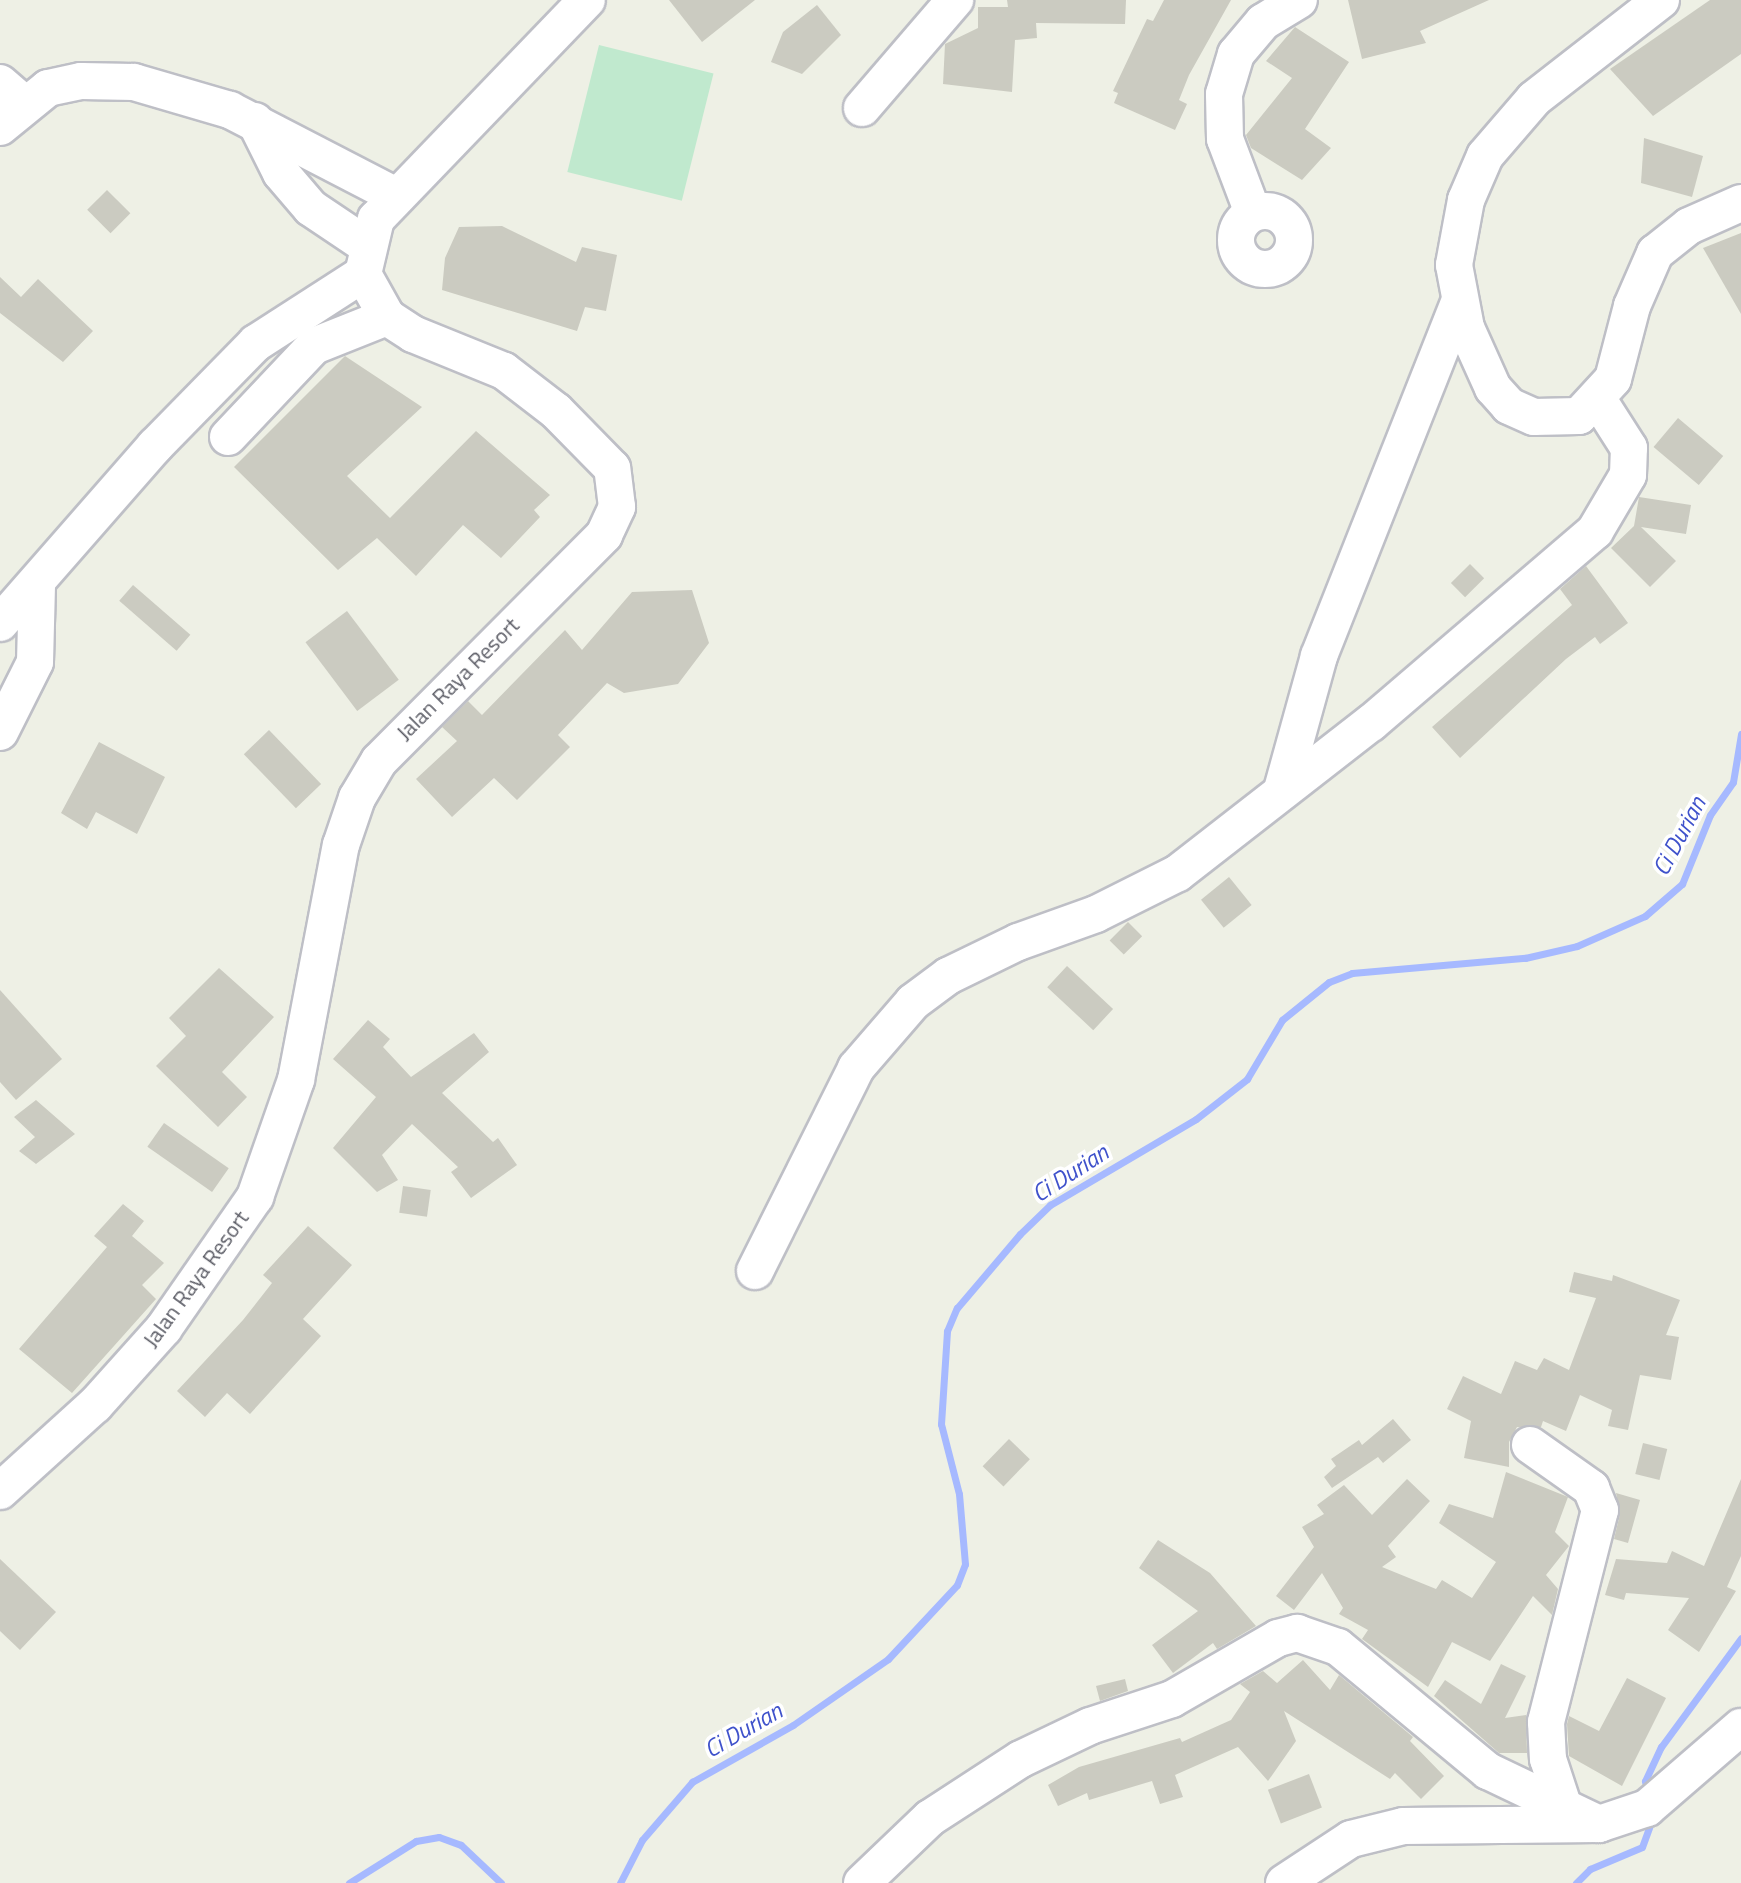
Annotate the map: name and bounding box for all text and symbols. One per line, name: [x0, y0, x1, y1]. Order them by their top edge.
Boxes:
street label: Jalan Raya Resort: [391, 612, 525, 746]
water label: Ci Durian: [1646, 792, 1712, 880]
water label: Ci Durian: [1026, 1138, 1114, 1208]
street label: Jalan Raya Resort: [138, 1205, 254, 1353]
water label: Ci Durian: [699, 1696, 787, 1764]

